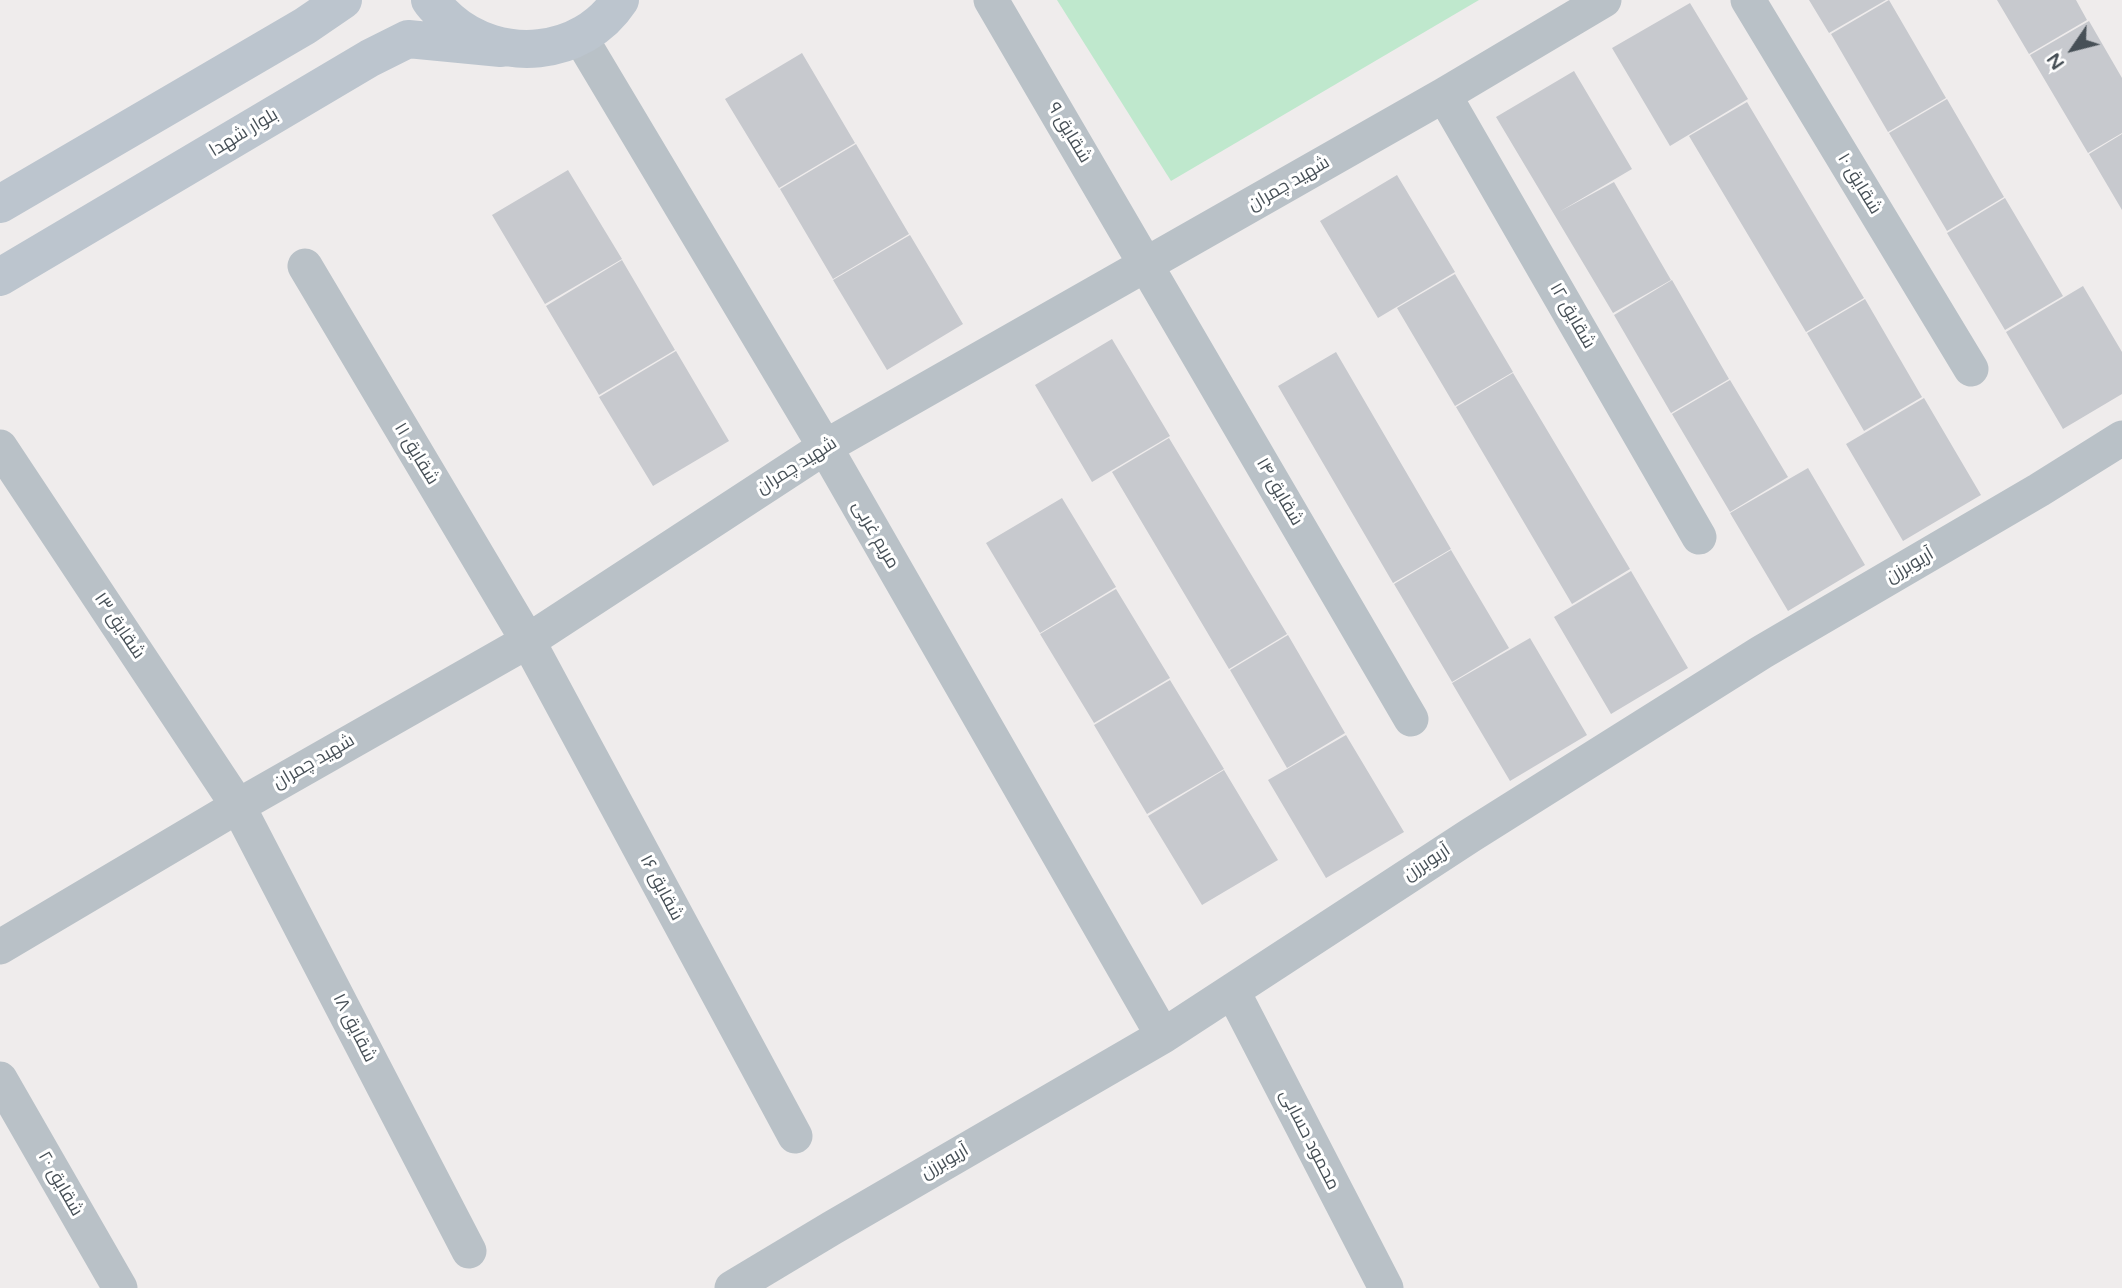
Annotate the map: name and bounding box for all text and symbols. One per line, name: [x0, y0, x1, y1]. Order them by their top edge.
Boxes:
north arrow: [2038, 14, 2108, 84]
text: N: [2042, 48, 2069, 74]
street label: شقایق ۹: [1043, 99, 1095, 167]
street label: بلوار شهدا: [206, 104, 282, 162]
street label: شقایق ۱۰: [1832, 150, 1886, 218]
street label: شهید چمران: [1244, 152, 1334, 216]
street label: شقایق ۱۲: [1545, 279, 1599, 353]
street label: شقایق ۱۱: [389, 419, 443, 489]
street label: شهید چمران: [753, 433, 841, 499]
street label: شقایق ۱۴: [1251, 454, 1307, 530]
street label: مریم غربی: [847, 497, 903, 573]
street label: آریوبرزن: [1882, 544, 1938, 588]
street label: شقایق ۱۳: [89, 589, 149, 663]
street label: شهید چمران: [269, 730, 359, 794]
street label: آریوبرزن: [1399, 840, 1455, 886]
street label: شقایق ۱۶: [635, 851, 687, 925]
street label: شقایق ۱۸: [328, 990, 380, 1066]
street label: محمود حسابی: [1274, 1086, 1344, 1194]
street label: آریوبرزن: [917, 1140, 973, 1184]
street label: شقایق ۲۰: [33, 1148, 87, 1220]

